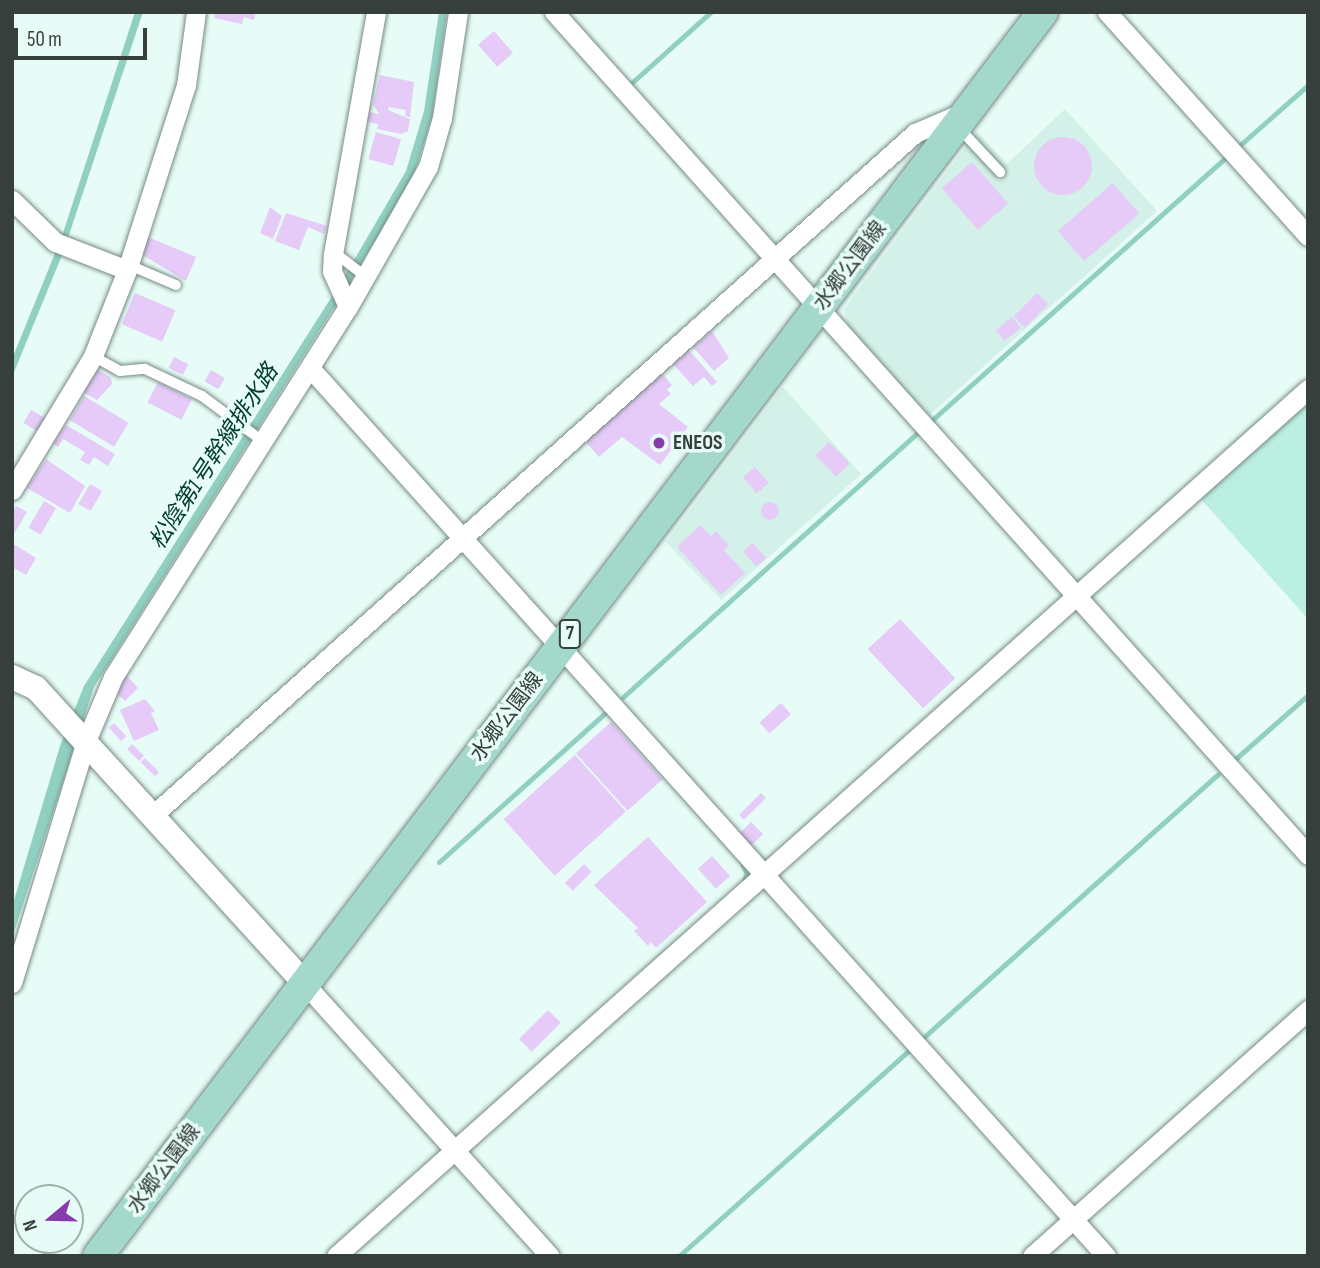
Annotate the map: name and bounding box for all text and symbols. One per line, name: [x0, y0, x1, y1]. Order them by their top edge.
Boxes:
scale bar: [18, 14, 150, 58]
text: 50 m: [27, 27, 62, 52]
street label: 水郷公園線: [808, 216, 892, 316]
water label: 松陰第1号幹線排水路: [144, 359, 284, 555]
place label: ENEOS: [673, 430, 722, 456]
marker: ENEOS: [651, 435, 667, 451]
road number: 7: [558, 618, 582, 650]
street label: 水郷公園線: [465, 667, 549, 767]
street label: 水郷公園線: [122, 1119, 206, 1219]
north arrow: [14, 1184, 84, 1254]
text: N: [18, 1217, 43, 1234]

